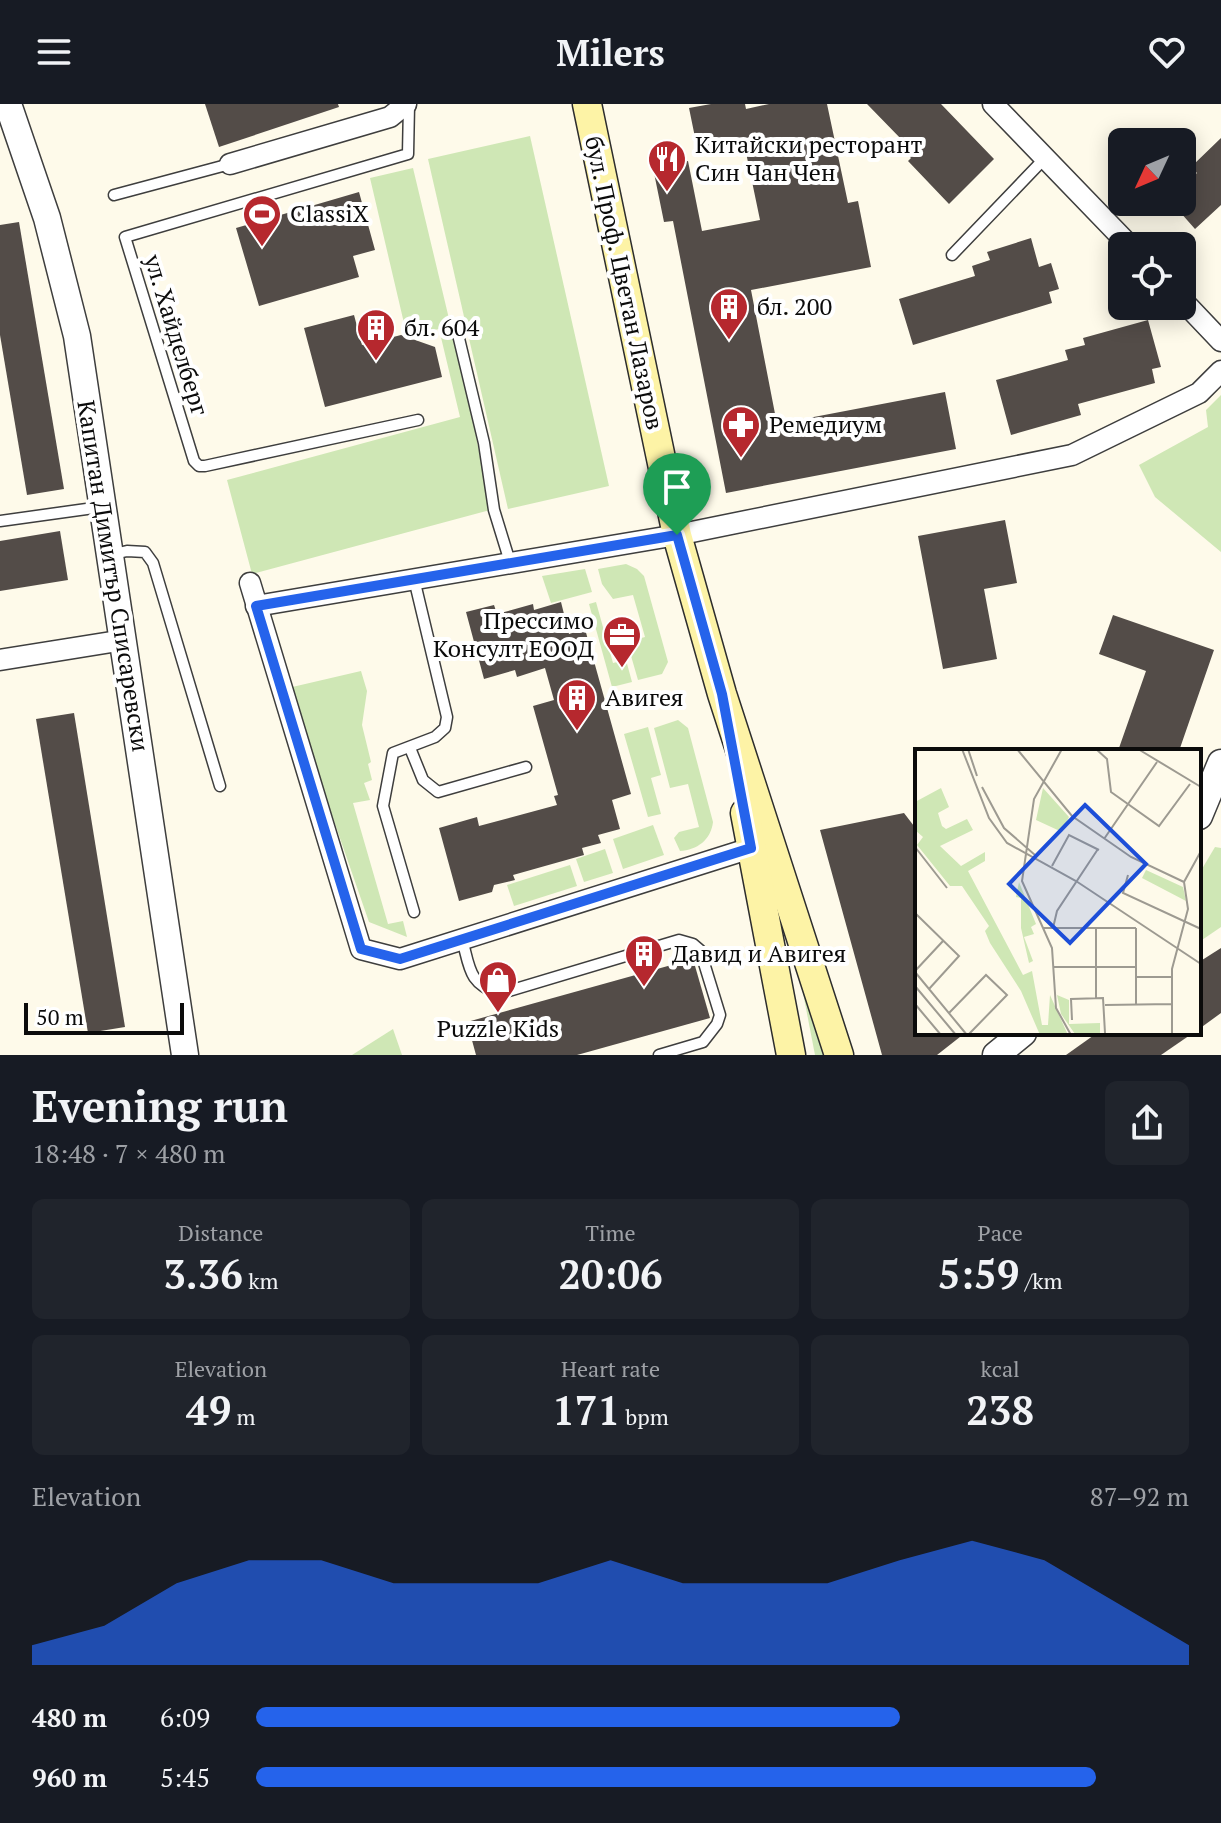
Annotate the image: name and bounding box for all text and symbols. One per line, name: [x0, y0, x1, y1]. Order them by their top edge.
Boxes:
text: Milers: [556, 29, 665, 76]
icon: menu: [32, 30, 76, 74]
icon: heart: [1145, 30, 1189, 74]
place label: Китайски ресторант Син Чан Чен: [695, 128, 923, 188]
north arrow: [1108, 128, 1196, 216]
map controls: [1108, 128, 1196, 320]
street label: бул. Проф. Цветан Лазаров: [578, 133, 672, 433]
restaurant icon: Китайски ресторант Син Чан Чен: [646, 138, 688, 193]
sports icon: ClassiX: [241, 193, 283, 248]
place label: ClassiX: [290, 197, 369, 229]
button: locate: [1108, 232, 1196, 320]
street label: ул. Хайделберг: [137, 249, 217, 419]
building icon: бл. 200: [708, 286, 750, 341]
place label: бл. 200: [757, 290, 832, 322]
building icon: бл. 604: [355, 307, 397, 362]
place label: бл. 604: [404, 311, 480, 343]
street label: Капитан Димитър Списаревски: [70, 398, 158, 754]
pharmacy icon: Ремедиум: [720, 404, 762, 459]
place label: Ремедиум: [769, 408, 882, 440]
pin: [643, 453, 711, 535]
icon: arrive: [655, 465, 699, 509]
place label: Прессимо Консулт ЕООД: [433, 604, 595, 664]
office icon: Прессимо Консулт ЕООД: [601, 614, 643, 669]
building icon: Авигея: [556, 677, 598, 732]
place label: Авигея: [605, 681, 684, 713]
inset map: [915, 749, 1201, 1035]
building icon: Давид и Авигея: [623, 933, 665, 988]
place label: Давид и Авигея: [672, 937, 846, 969]
shop icon: Puzzle Kids: [477, 959, 519, 1014]
scale bar: [24, 999, 184, 1035]
text: 50 m: [36, 1002, 84, 1031]
place label: Puzzle Kids: [437, 1012, 559, 1044]
text: Evening run: [32, 1076, 288, 1135]
button: share: [1105, 1081, 1189, 1165]
text: 18:48 · 7 × 480 m: [32, 1136, 226, 1170]
text: Distance: [178, 1218, 263, 1247]
text: Time: [585, 1218, 636, 1247]
text: Pace: [978, 1218, 1023, 1247]
text: 3.36: [163, 1247, 243, 1300]
text: 20:06: [558, 1247, 663, 1300]
text: 5:59: [938, 1247, 1019, 1300]
text: km: [243, 1266, 278, 1295]
text: /km: [1019, 1266, 1063, 1295]
text: Elevation: [175, 1354, 267, 1383]
text: Heart rate: [561, 1354, 660, 1383]
text: kcal: [981, 1354, 1020, 1383]
text: 49: [186, 1383, 231, 1436]
text: 171: [552, 1383, 620, 1436]
text: 238: [966, 1383, 1034, 1436]
text: m: [231, 1402, 256, 1431]
text: bpm: [620, 1402, 669, 1431]
text: Elevation: [32, 1479, 141, 1513]
text: 87–92 m: [1090, 1479, 1189, 1513]
text: 480 m: [32, 1700, 107, 1734]
text: 6:09: [160, 1700, 210, 1734]
text: 960 m: [32, 1760, 107, 1794]
text: 5:45: [160, 1760, 210, 1794]

